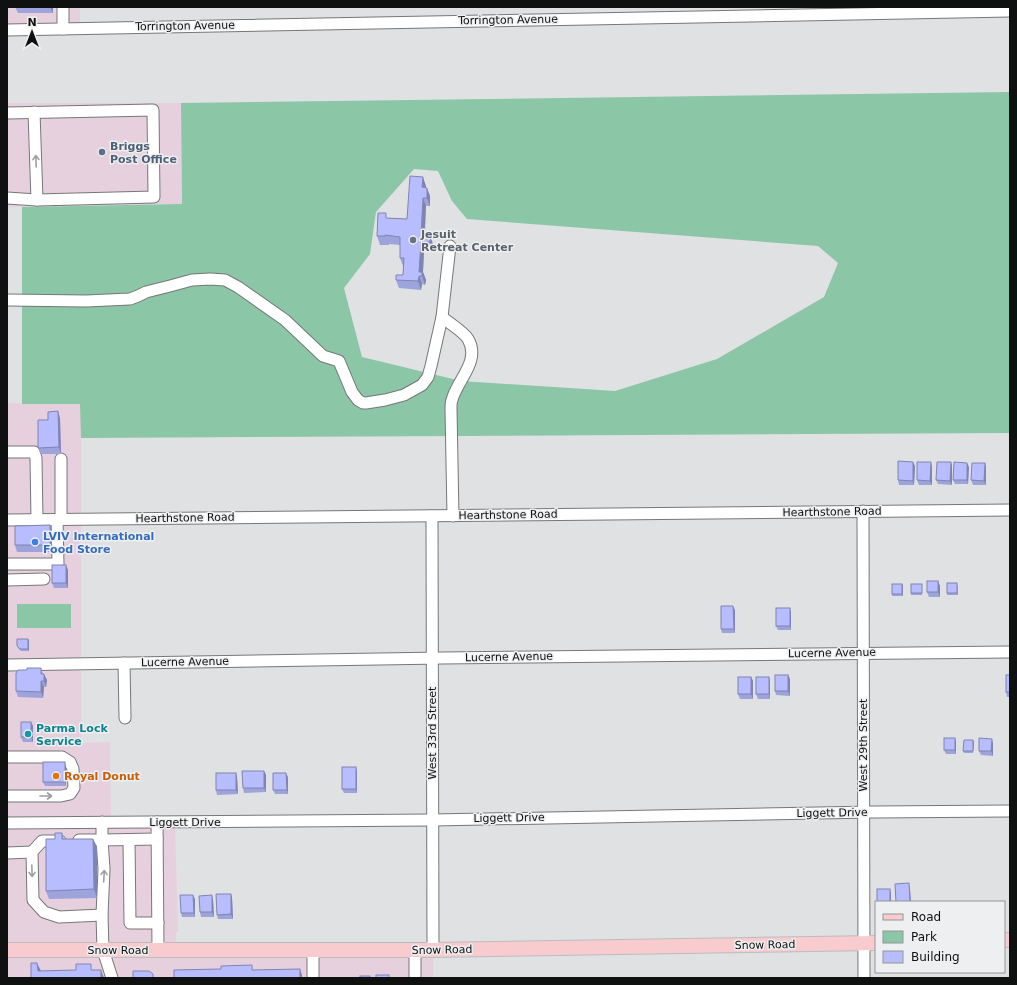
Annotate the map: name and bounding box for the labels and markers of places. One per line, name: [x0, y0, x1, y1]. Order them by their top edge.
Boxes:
place label: Briggs Post Office: [110, 140, 177, 166]
marker: Briggs Post Office: [97, 147, 107, 157]
place label: Jesuit Retreat Center: [420, 228, 514, 254]
marker: Jesuit Retreat Center: [408, 235, 418, 245]
place label: LVIV International Food Store: [43, 530, 154, 556]
marker: LVIV International Food Store: [30, 537, 40, 547]
place label: Parma Lock Service: [36, 722, 108, 748]
marker: Parma Lock Service: [23, 729, 33, 739]
place label: Royal Donut: [64, 770, 140, 783]
marker: Royal Donut: [51, 771, 61, 781]

